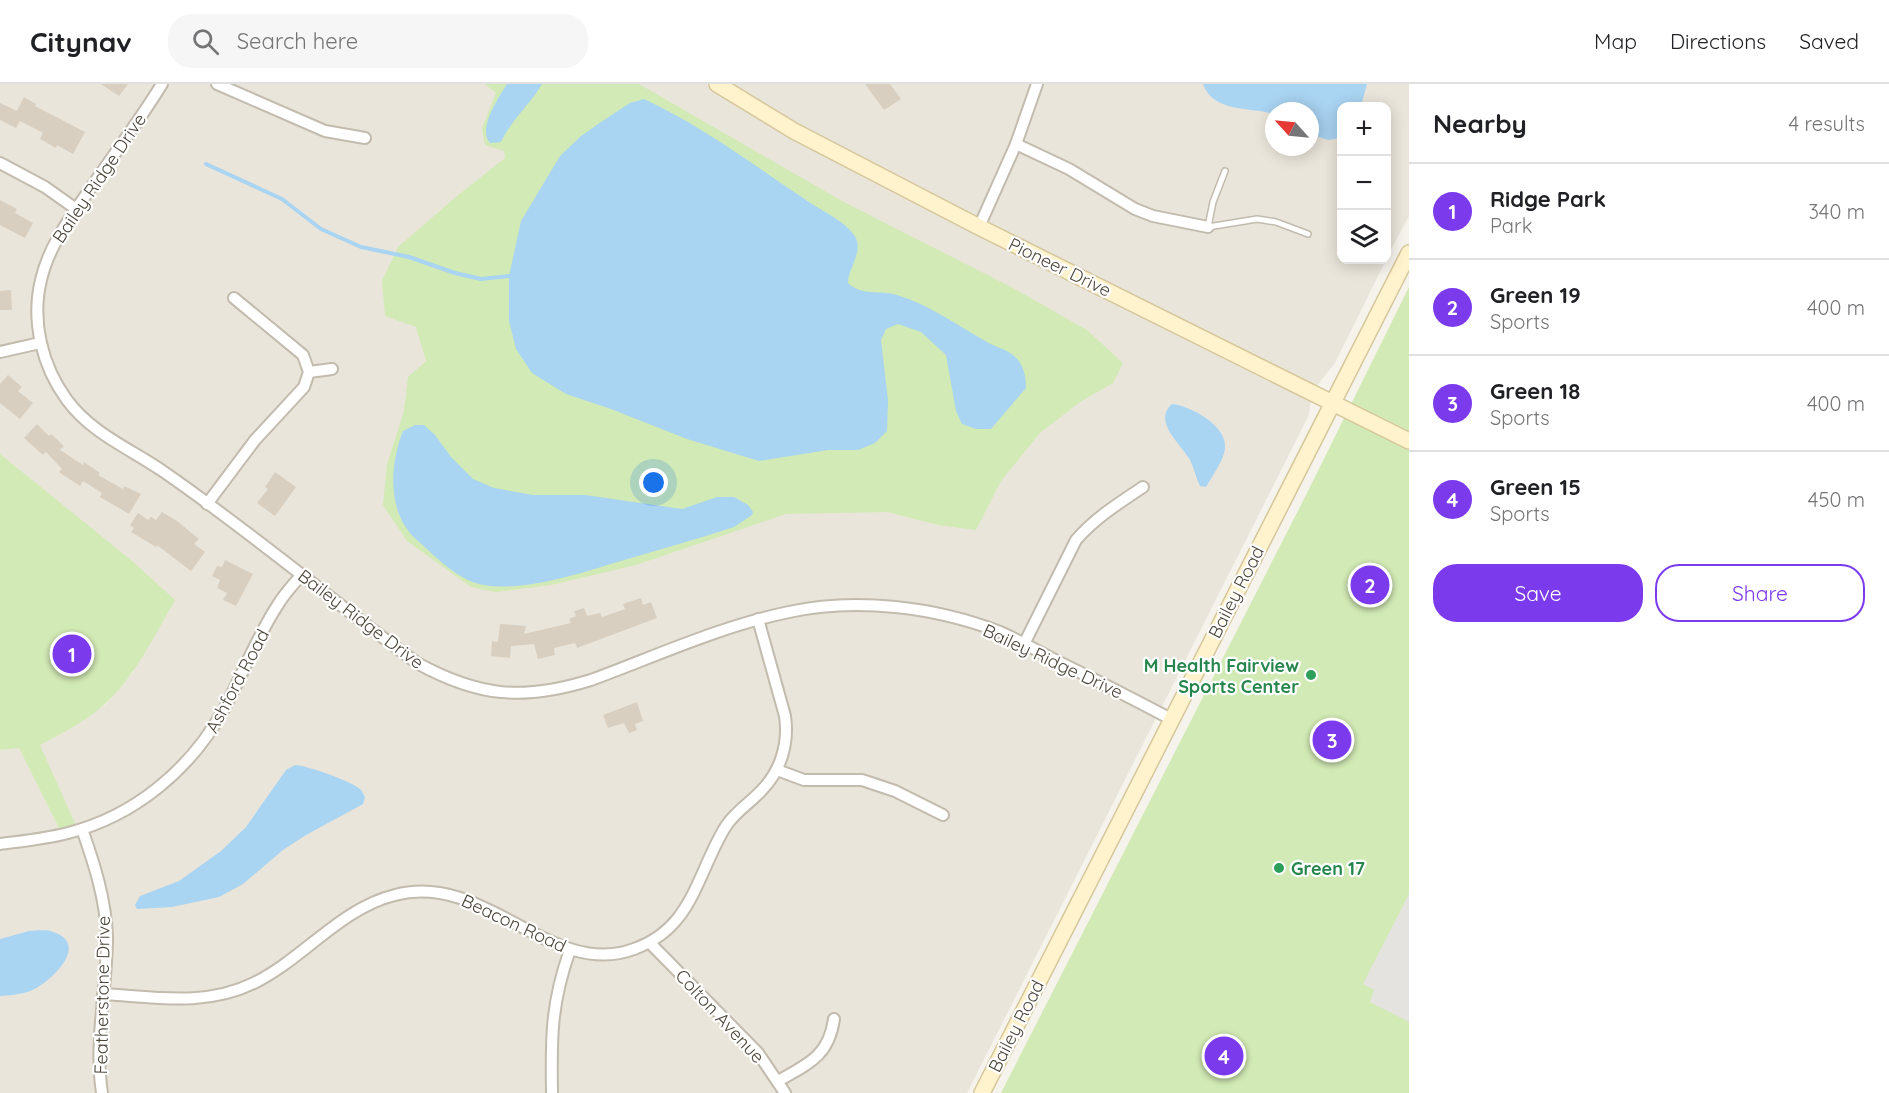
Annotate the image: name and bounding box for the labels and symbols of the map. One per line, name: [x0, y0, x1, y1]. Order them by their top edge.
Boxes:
north arrow: [1265, 102, 1319, 156]
street label: Bailey Ridge Drive: [47, 109, 151, 247]
street label: Pioneer Drive: [1005, 232, 1115, 302]
your location: [639, 468, 668, 497]
street label: Bailey Road: [1203, 542, 1269, 642]
pin: 2: [1350, 562, 1390, 608]
street label: Bailey Ridge Drive: [293, 564, 429, 674]
street label: Bailey Ridge Drive: [979, 619, 1127, 703]
street label: Ashford Road: [200, 625, 274, 737]
pin: 1: [52, 632, 92, 676]
place label: M Health Fairview Sports Center: [1144, 654, 1299, 698]
marker: M Health Fairview Sports Center: [1304, 668, 1318, 682]
pin: 3: [1312, 718, 1352, 762]
place label: Green 17: [1291, 857, 1365, 880]
marker: Green 17: [1272, 861, 1286, 875]
street label: Beacon Road: [458, 889, 570, 957]
street label: Featherstone Drive: [89, 915, 115, 1075]
street label: Colton Avenue: [671, 964, 769, 1068]
street label: Bailey Road: [983, 976, 1049, 1076]
pin: 4: [1204, 1034, 1244, 1078]

